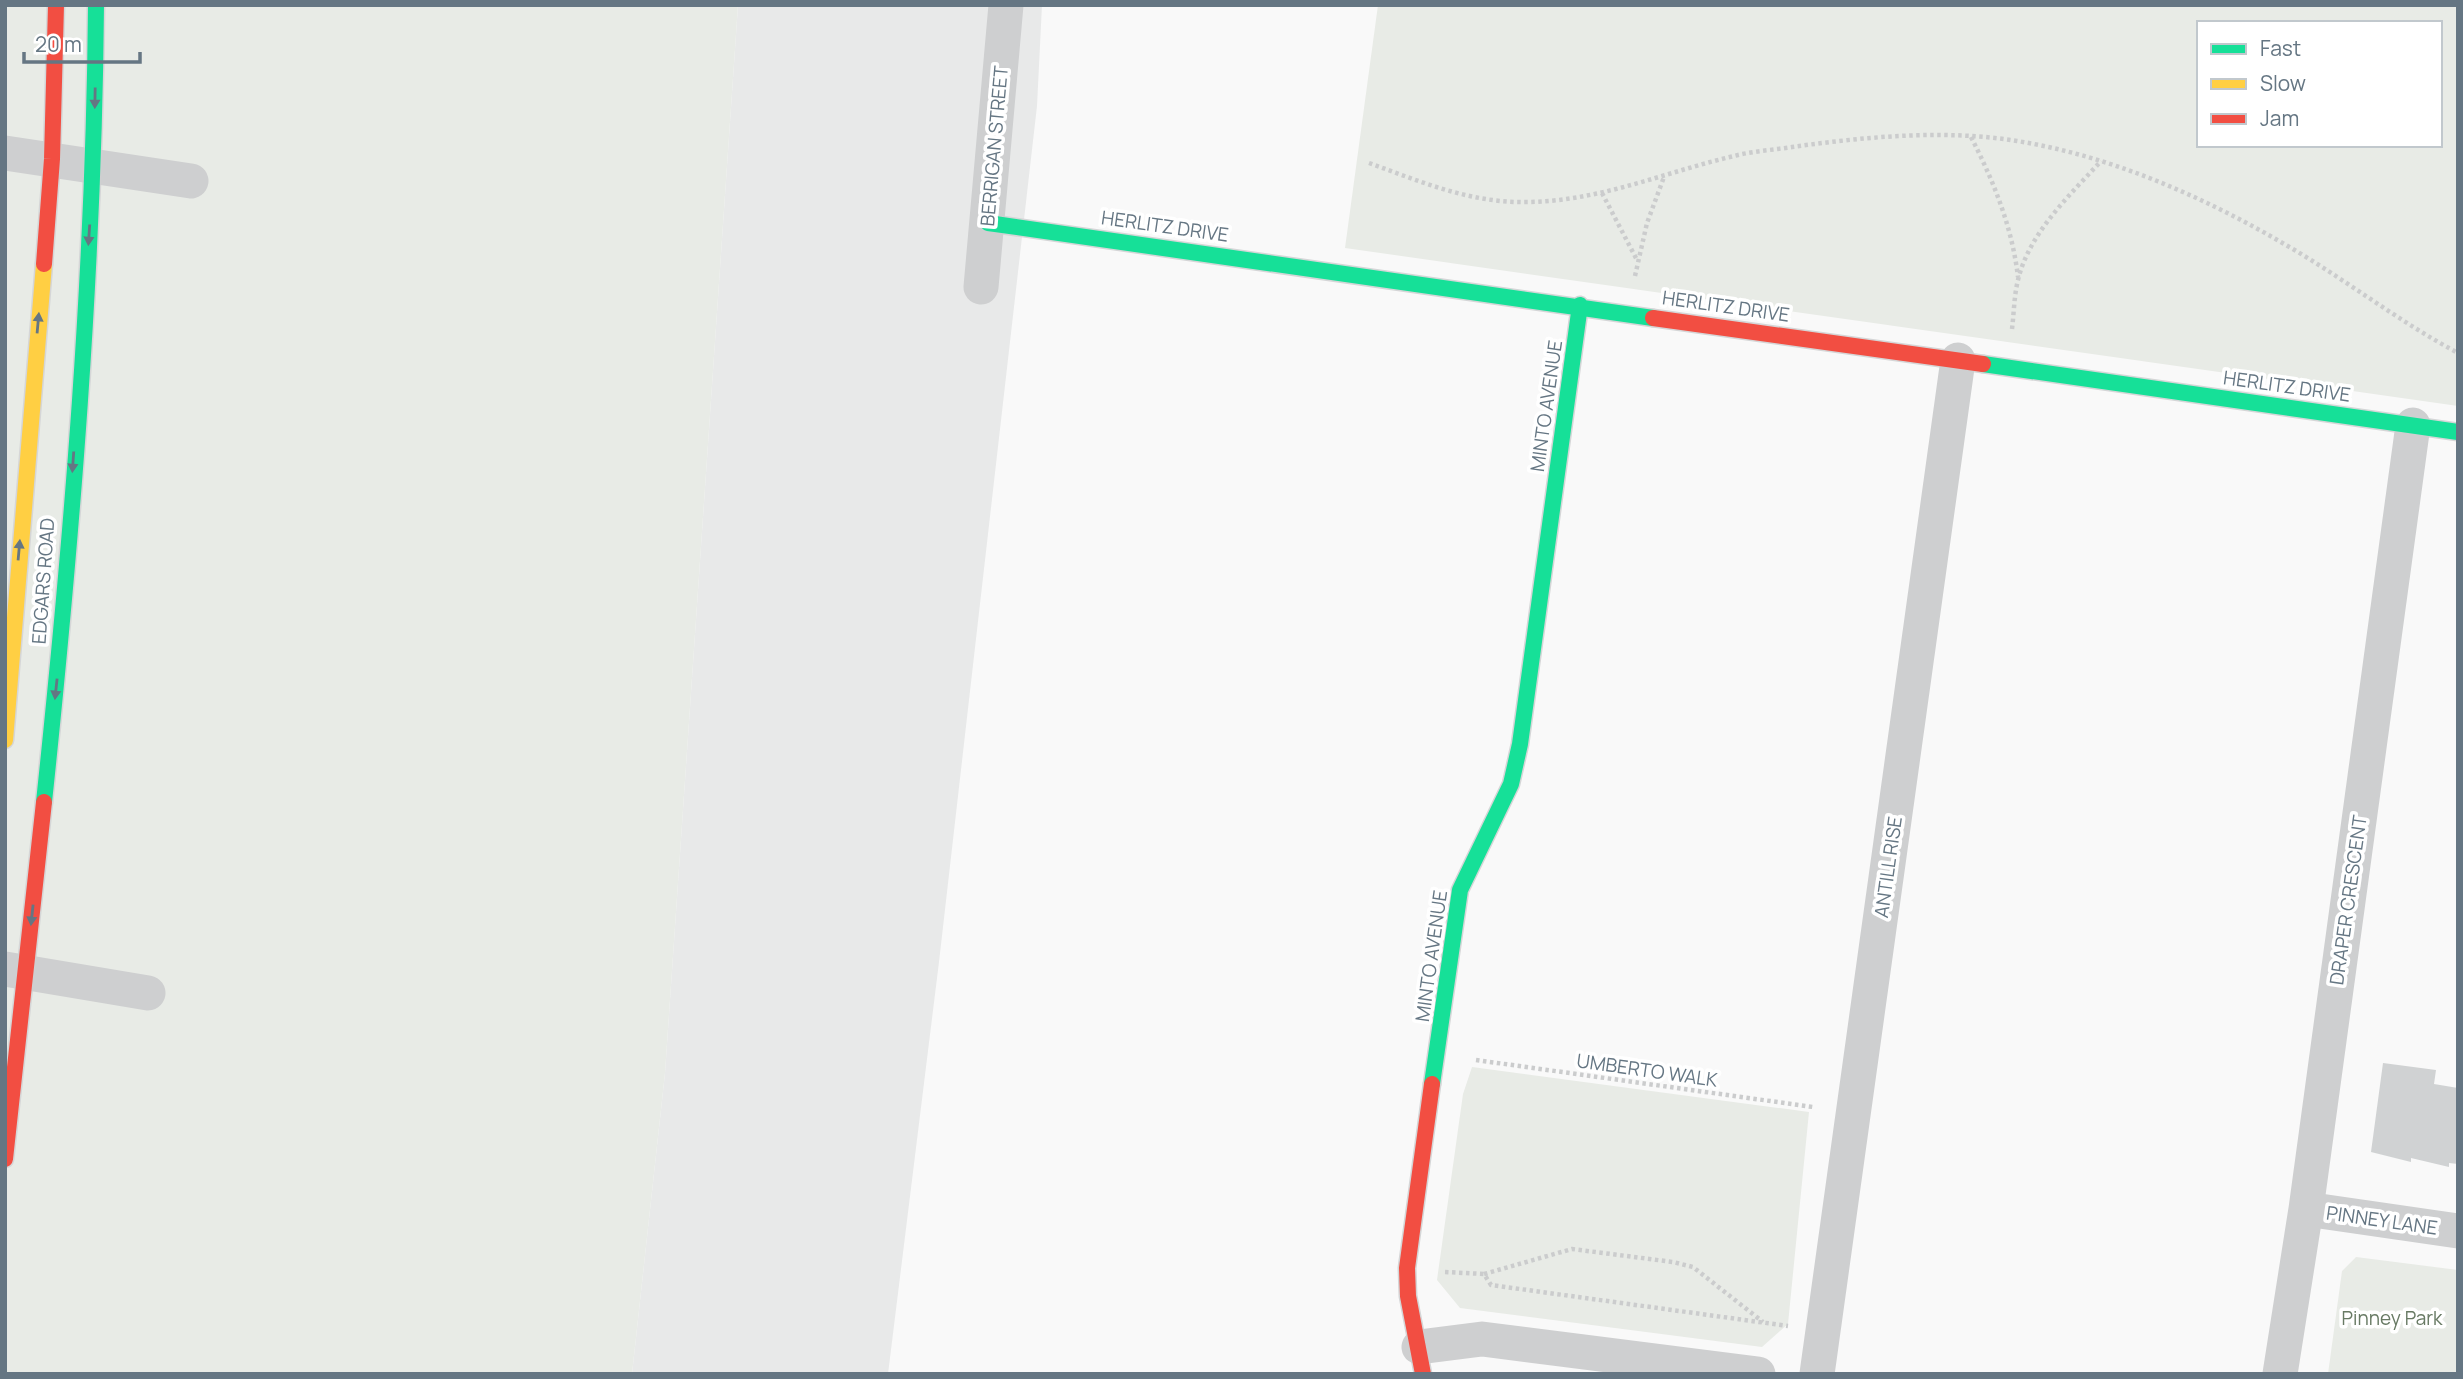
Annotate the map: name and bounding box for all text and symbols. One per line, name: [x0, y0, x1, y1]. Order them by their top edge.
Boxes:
scale bar: [24, 21, 140, 65]
legend: [2197, 21, 2442, 147]
text: 20 m: [35, 30, 82, 58]
text: Fast: [2260, 34, 2301, 62]
street label: BERRIGAN STREET: [974, 64, 1014, 227]
text: Slow: [2260, 69, 2306, 97]
one-way arrow: [89, 87, 101, 109]
text: Jam: [2260, 104, 2299, 132]
street label: HERLITZ DRIVE: [1100, 204, 1230, 248]
one-way arrow: [83, 224, 94, 246]
street label: HERLITZ DRIVE: [1661, 284, 1791, 328]
one-way arrow: [33, 312, 44, 334]
street label: MINTO AVENUE: [1524, 339, 1568, 473]
street label: HERLITZ DRIVE: [2222, 364, 2352, 408]
one-way arrow: [67, 451, 78, 473]
street label: EDGARS ROAD: [26, 517, 60, 645]
one-way arrow: [14, 539, 25, 561]
one-way arrow: [50, 678, 61, 700]
street label: DRAPER CRESCENT: [2323, 813, 2373, 987]
street label: ANTILL RISE: [1868, 815, 1908, 919]
street label: MINTO AVENUE: [1409, 889, 1453, 1023]
one-way arrow: [26, 904, 37, 926]
street label: UMBERTO WALK: [1575, 1047, 1720, 1093]
street label: PINNEY LANE: [2325, 1199, 2439, 1241]
park label: Pinney Park: [2341, 1305, 2443, 1331]

